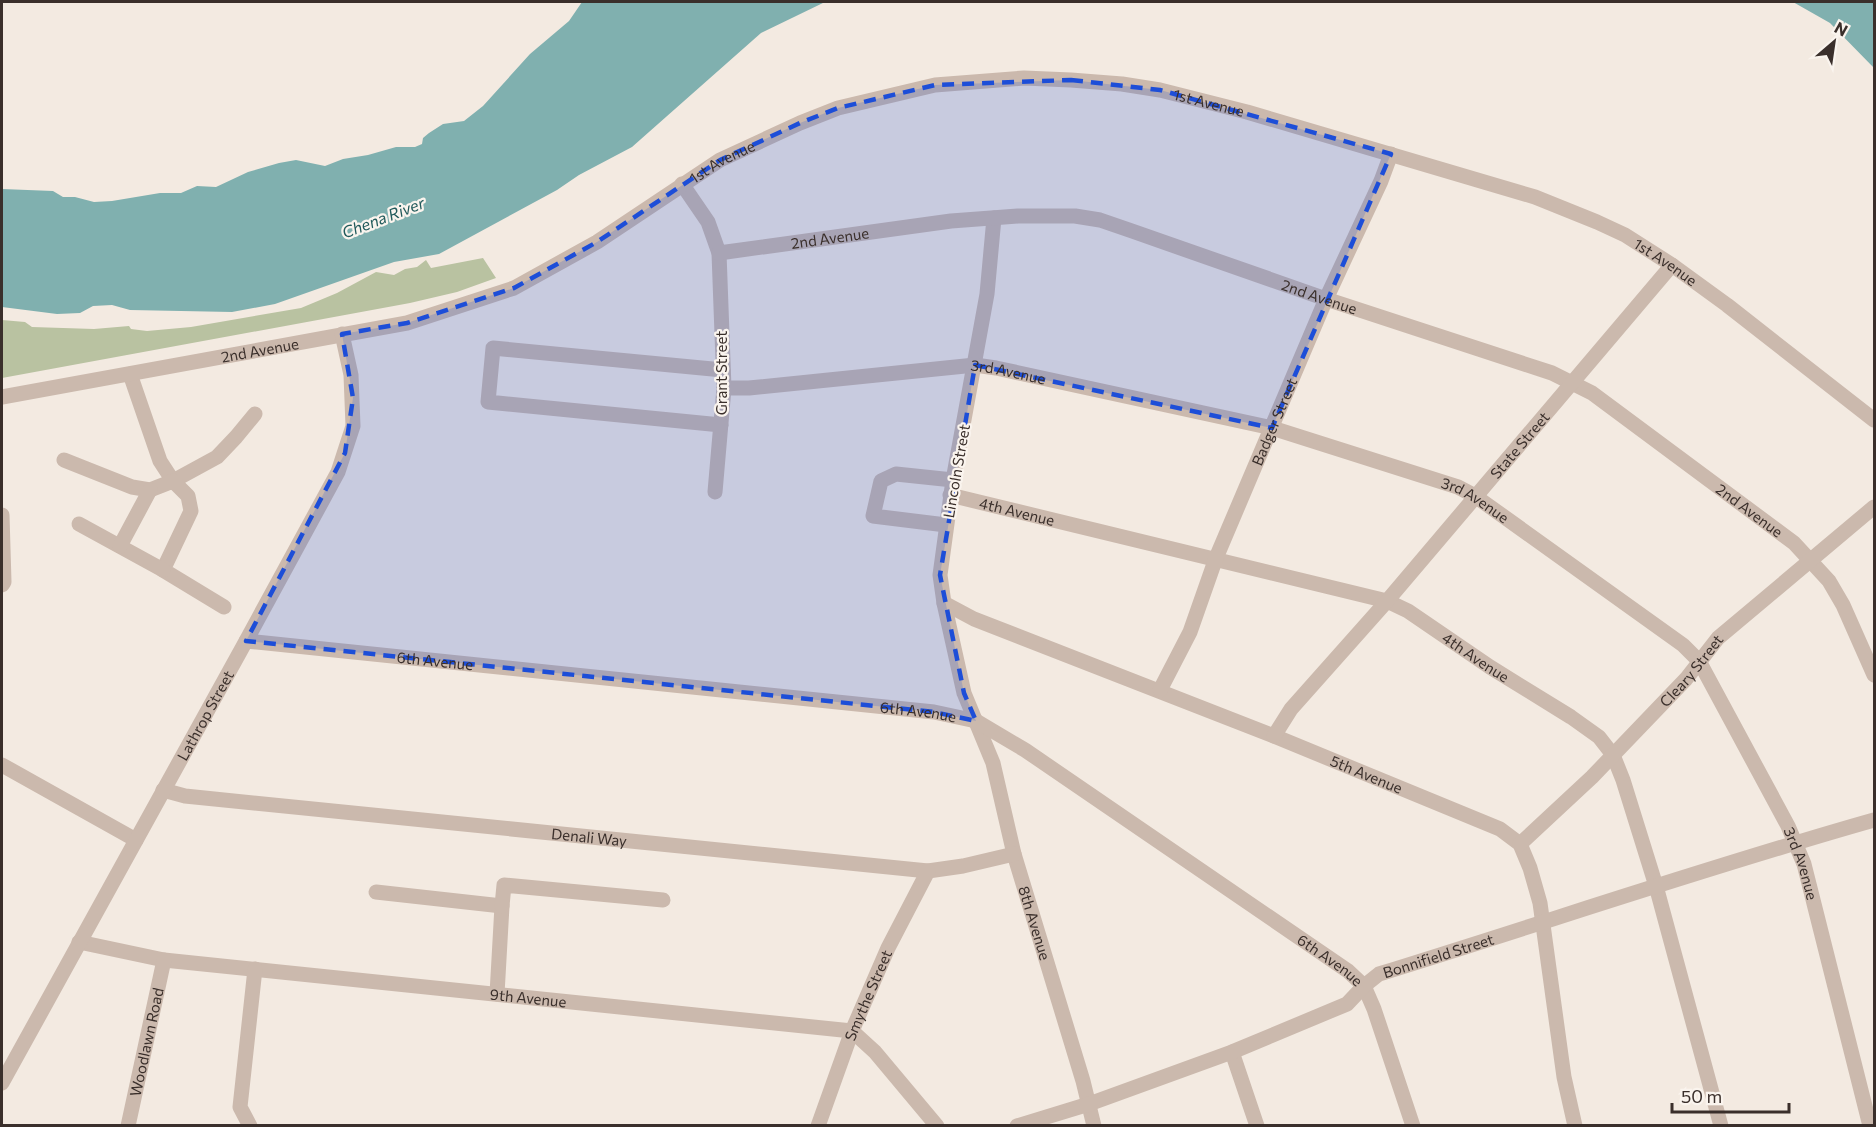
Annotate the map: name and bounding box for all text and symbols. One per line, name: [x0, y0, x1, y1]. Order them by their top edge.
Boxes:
north arrow: [1804, 12, 1864, 72]
text: N: [1832, 17, 1851, 40]
street label: 1st Avenue: [1172, 85, 1246, 120]
street label: 1st Avenue: [686, 136, 758, 187]
water label: Chena River: [339, 192, 428, 241]
street label: 2nd Avenue: [790, 223, 870, 252]
street label: 1st Avenue: [1631, 234, 1701, 289]
street label: 2nd Avenue: [1279, 275, 1359, 318]
street label: Grant Street: [712, 331, 730, 415]
street label: 2nd Avenue: [219, 334, 300, 366]
street label: 3rd Avenue: [970, 356, 1047, 388]
street label: Badger Street: [1247, 375, 1301, 468]
street label: State Street: [1486, 408, 1553, 482]
street label: Lincoln Street: [939, 423, 973, 519]
street label: 3rd Avenue: [1439, 473, 1513, 527]
street label: 2nd Avenue: [1713, 479, 1787, 541]
street label: 4th Avenue: [978, 493, 1057, 529]
street label: 4th Avenue: [1439, 628, 1513, 686]
street label: Cleary Street: [1656, 631, 1727, 710]
street label: 6th Avenue: [396, 648, 474, 673]
street label: Lathrop Street: [173, 667, 237, 763]
street label: 6th Avenue: [879, 697, 958, 726]
street label: 5th Avenue: [1328, 751, 1405, 797]
street label: Denali Way: [550, 824, 628, 850]
street label: 3rd Avenue: [1780, 824, 1822, 902]
street label: 8th Avenue: [1015, 884, 1055, 962]
street label: 6th Avenue: [1294, 930, 1367, 990]
street label: Bonnifield Street: [1380, 930, 1496, 981]
street label: Smythe Street: [840, 947, 895, 1043]
street label: 9th Avenue: [489, 985, 567, 1010]
street label: Woodlawn Road: [126, 986, 167, 1098]
scale bar: [1672, 1076, 1789, 1114]
text: 50 m: [1681, 1085, 1722, 1107]

